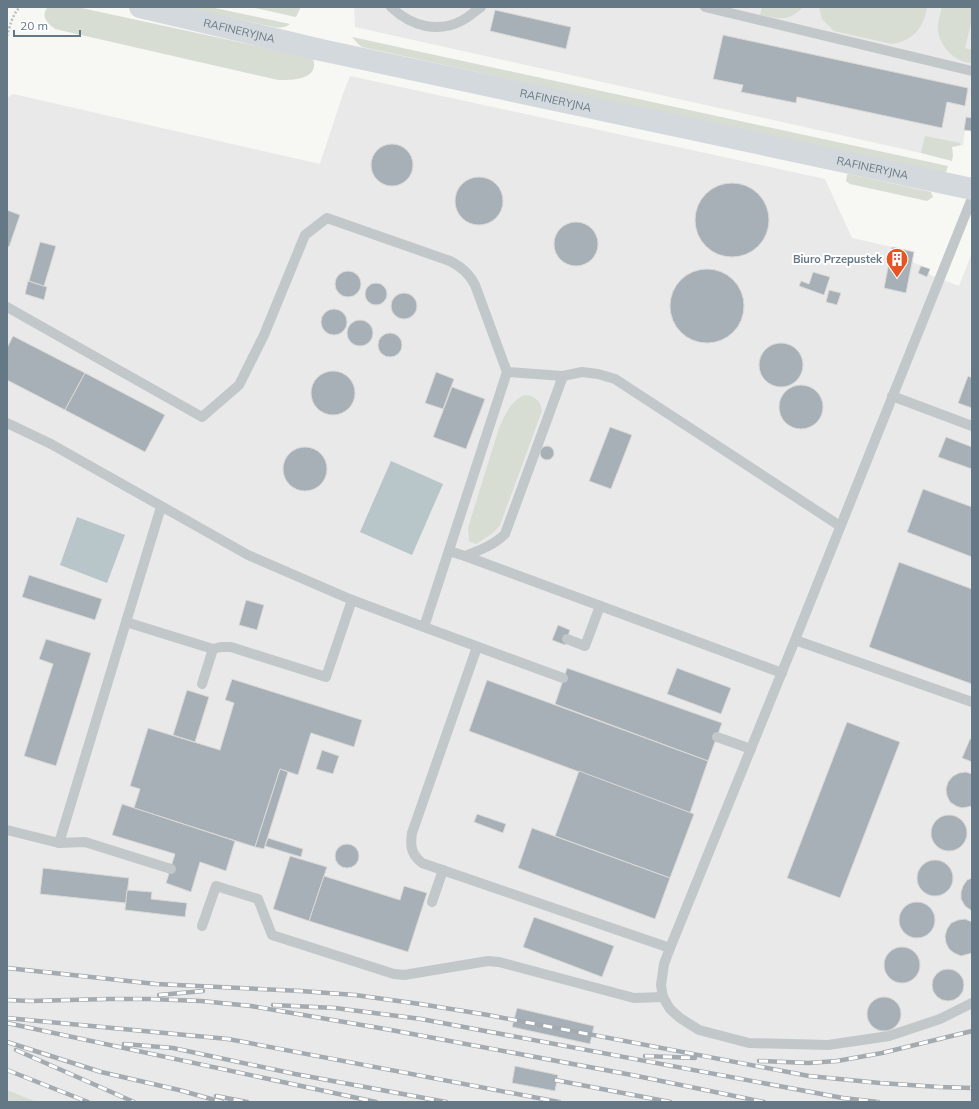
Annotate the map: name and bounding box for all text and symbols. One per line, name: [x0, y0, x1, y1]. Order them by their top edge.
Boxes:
scale bar: [14, 12, 80, 38]
street label: RAFINERYJNA: [202, 15, 276, 46]
text: 20 m: [20, 18, 48, 33]
street label: RAFINERYJNA: [519, 86, 593, 115]
street label: RAFINERYJNA: [835, 153, 910, 182]
building icon: Biuro Przepustek: [884, 246, 910, 279]
place label: Biuro Przepustek: [793, 252, 883, 266]

